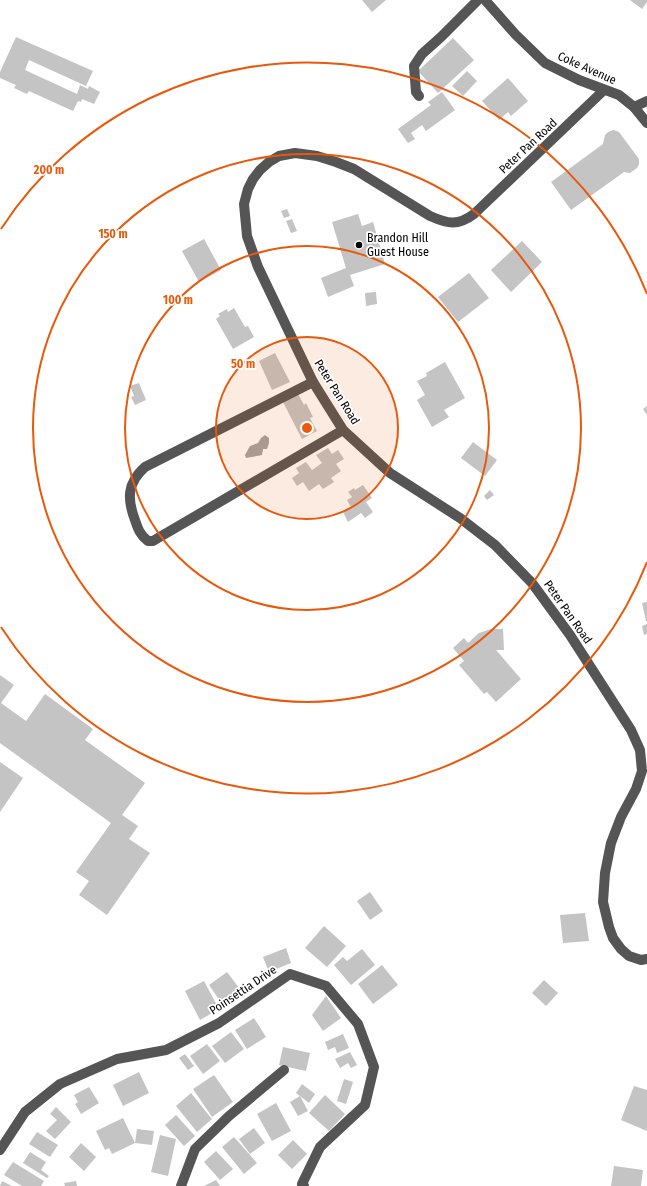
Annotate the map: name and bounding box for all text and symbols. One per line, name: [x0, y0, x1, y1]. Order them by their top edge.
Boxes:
street label: Coke Avenue: [556, 49, 618, 87]
street label: Peter Pan Road: [496, 116, 560, 176]
text: 200 m: [33, 163, 64, 177]
text: 150 m: [98, 227, 128, 241]
place label: Brandon Hill Guest House: [367, 231, 429, 259]
marker: Brandon Hill Guest House: [354, 240, 364, 250]
text: 100 m: [163, 293, 193, 307]
text: 50 m: [231, 357, 255, 371]
street label: Peter Pan Road: [311, 357, 363, 427]
centre of rings: [300, 421, 314, 435]
street label: Peter Pan Road: [541, 578, 595, 646]
street label: Poinsettia Drive: [207, 962, 279, 1018]

